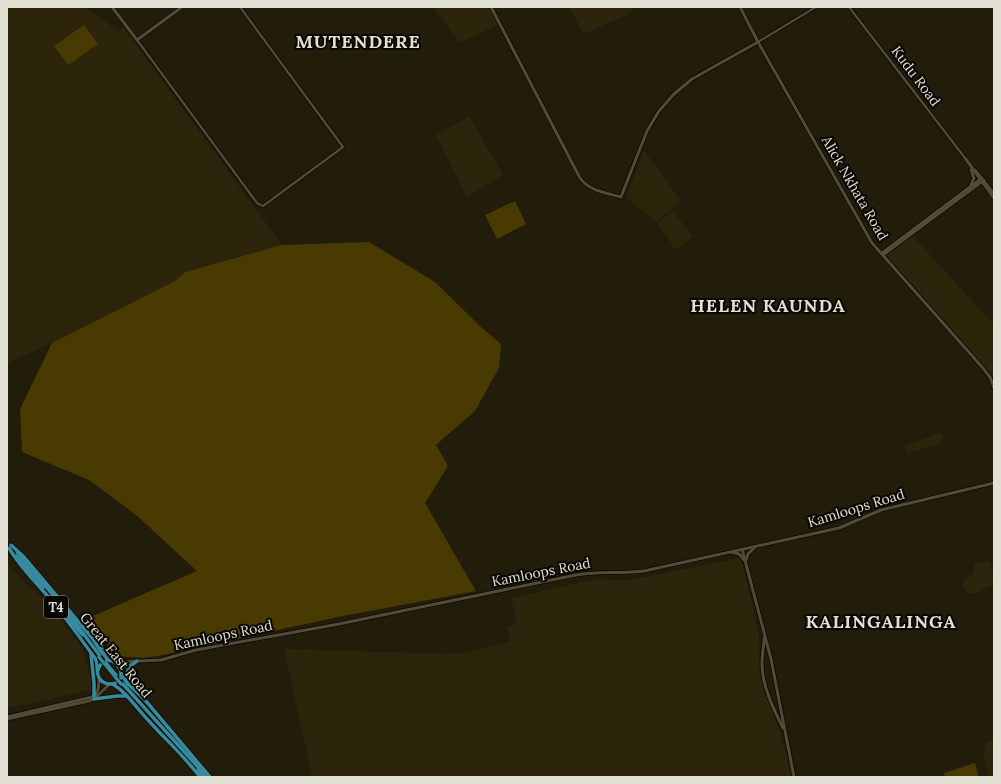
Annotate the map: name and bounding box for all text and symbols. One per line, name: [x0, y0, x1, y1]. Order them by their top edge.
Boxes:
district label: MUTENDERE: [295, 30, 421, 53]
street label: Kudu Road: [888, 42, 944, 110]
street label: Alick Nkhata Road: [817, 132, 892, 243]
district label: HELEN KAUNDA: [690, 294, 846, 317]
street label: Kamloops Road: [805, 485, 907, 531]
street label: Kamloops Road: [490, 554, 592, 590]
road number: T4: [44, 596, 68, 618]
street label: Great East Road: [76, 609, 156, 701]
district label: KALINGALINGA: [806, 610, 956, 633]
street label: Kamloops Road: [172, 616, 274, 654]

